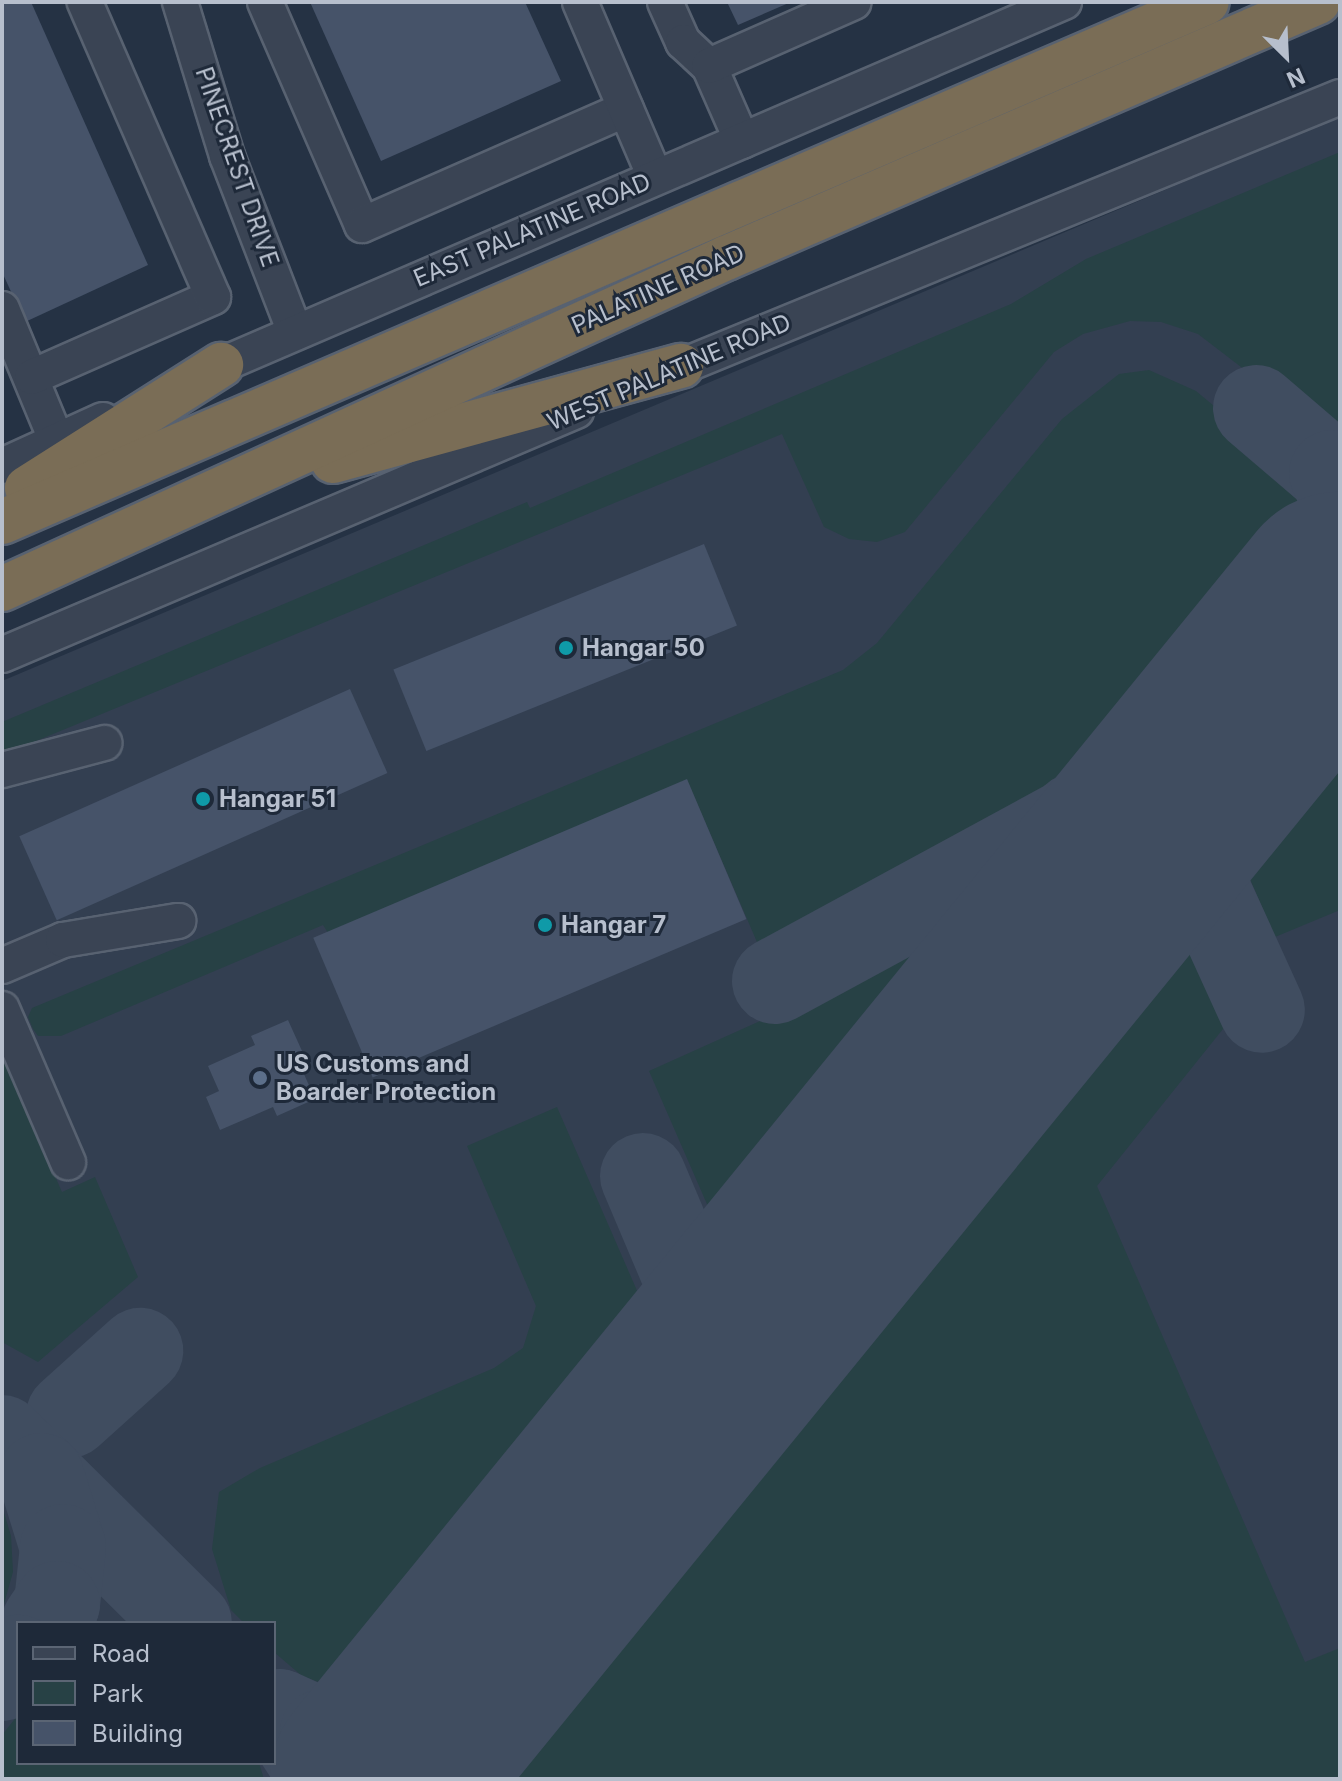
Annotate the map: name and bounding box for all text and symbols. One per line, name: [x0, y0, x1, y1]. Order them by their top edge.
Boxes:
north arrow: [1246, 16, 1326, 96]
street label: PINECREST DRIVE: [189, 63, 285, 271]
text: N: [1283, 63, 1309, 93]
street label: EAST PALATINE ROAD: [409, 167, 655, 293]
street label: PALATINE ROAD: [567, 238, 749, 340]
street label: WEST PALATINE ROAD: [543, 308, 795, 436]
place label: Hangar 50: [582, 634, 705, 662]
marker: Hangar 50: [557, 639, 575, 657]
place label: Hangar 51: [219, 785, 336, 813]
marker: Hangar 51: [194, 790, 212, 808]
place label: Hangar 7: [561, 911, 666, 939]
marker: Hangar 7: [536, 916, 554, 934]
place label: US Customs and Boarder Protection: [276, 1050, 496, 1106]
marker: US Customs and Boarder Protection: [251, 1069, 269, 1087]
legend: [16, 1621, 276, 1765]
text: Road: [92, 1639, 150, 1668]
text: Park: [92, 1679, 143, 1708]
text: Building: [92, 1719, 183, 1748]

